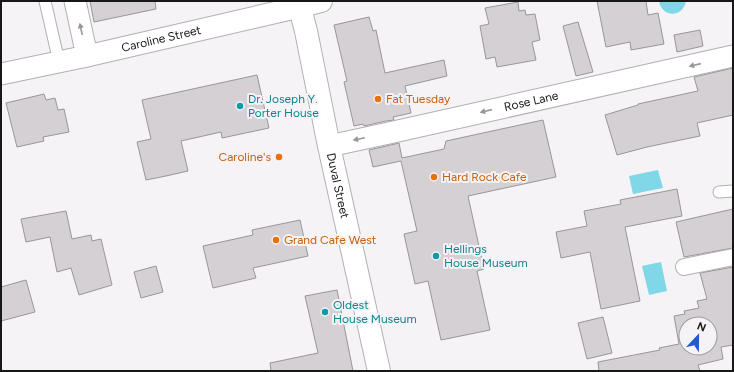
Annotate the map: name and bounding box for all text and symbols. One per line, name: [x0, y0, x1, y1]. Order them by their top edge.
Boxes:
one-way arrow: [77, 22, 83, 35]
street label: Caroline Street: [120, 23, 203, 55]
one-way arrow: [689, 62, 701, 68]
street label: Rose Lane: [503, 88, 560, 114]
place label: Dr. Joseph Y. Porter House: [248, 92, 319, 120]
place label: Fat Tuesday: [386, 92, 451, 106]
marker: Fat Tuesday: [373, 94, 383, 104]
marker: Dr. Joseph Y. Porter House: [235, 101, 245, 111]
one-way arrow: [480, 109, 492, 115]
one-way arrow: [353, 137, 365, 143]
place label: Caroline's: [219, 150, 271, 164]
marker: Caroline's: [274, 152, 284, 162]
street label: Duval Street: [324, 152, 352, 220]
place label: Hard Rock Cafe: [442, 170, 527, 184]
marker: Hard Rock Cafe: [429, 172, 439, 182]
place label: Grand Cafe West: [284, 233, 377, 247]
marker: Grand Cafe West: [271, 235, 281, 245]
place label: Hellings House Museum: [444, 242, 528, 270]
marker: Hellings House Museum: [431, 251, 441, 261]
place label: Oldest House Museum: [333, 298, 417, 326]
marker: Oldest House Museum: [320, 307, 330, 317]
north arrow: [678, 316, 718, 356]
text: N: [695, 320, 708, 335]

